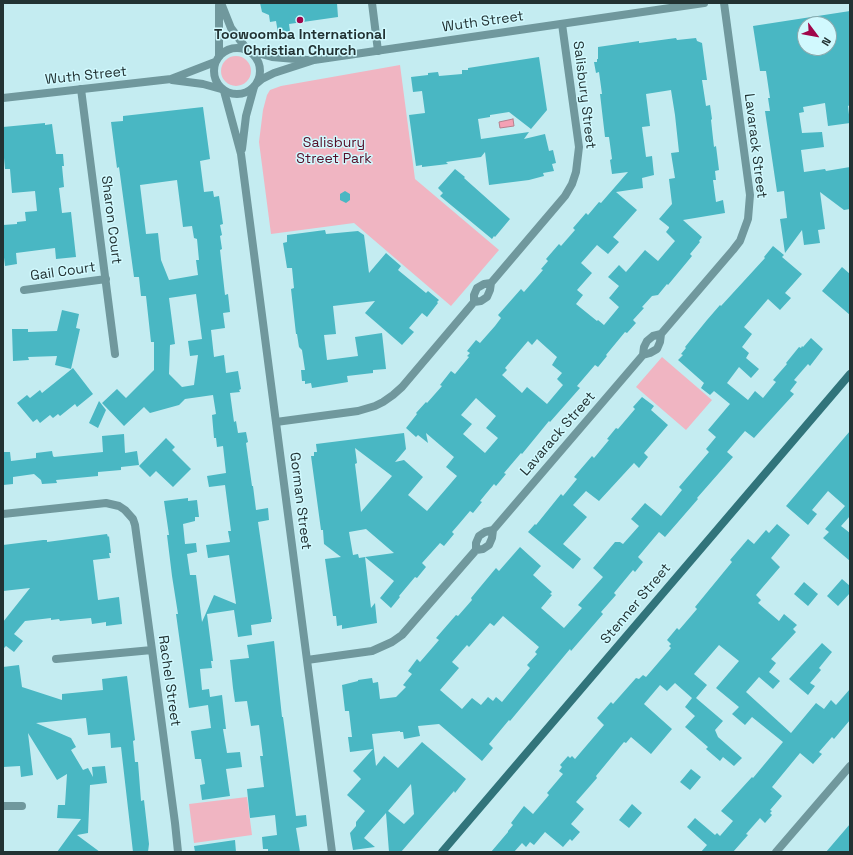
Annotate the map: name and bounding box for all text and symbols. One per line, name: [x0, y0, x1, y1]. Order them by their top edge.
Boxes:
street label: Wuth Street: [441, 8, 525, 36]
marker: Toowoomba International Christian Church: [295, 15, 305, 25]
north arrow: [797, 16, 837, 56]
place label: Toowoomba International Christian Church: [214, 27, 386, 60]
text: N: [818, 35, 834, 49]
street label: Salisbury Street: [569, 40, 599, 150]
street label: Wuth Street: [44, 63, 128, 89]
street label: Lavarack Street: [740, 92, 770, 200]
park label: Salisbury Street Park: [296, 135, 372, 168]
street label: Sharon Court: [97, 175, 125, 265]
street label: Gail Court: [29, 259, 97, 285]
street label: Lavarack Street: [517, 389, 599, 479]
street label: Gorman Street: [286, 451, 314, 551]
street label: Stenner Street: [597, 560, 675, 648]
street label: Rachel Street: [154, 634, 184, 728]

